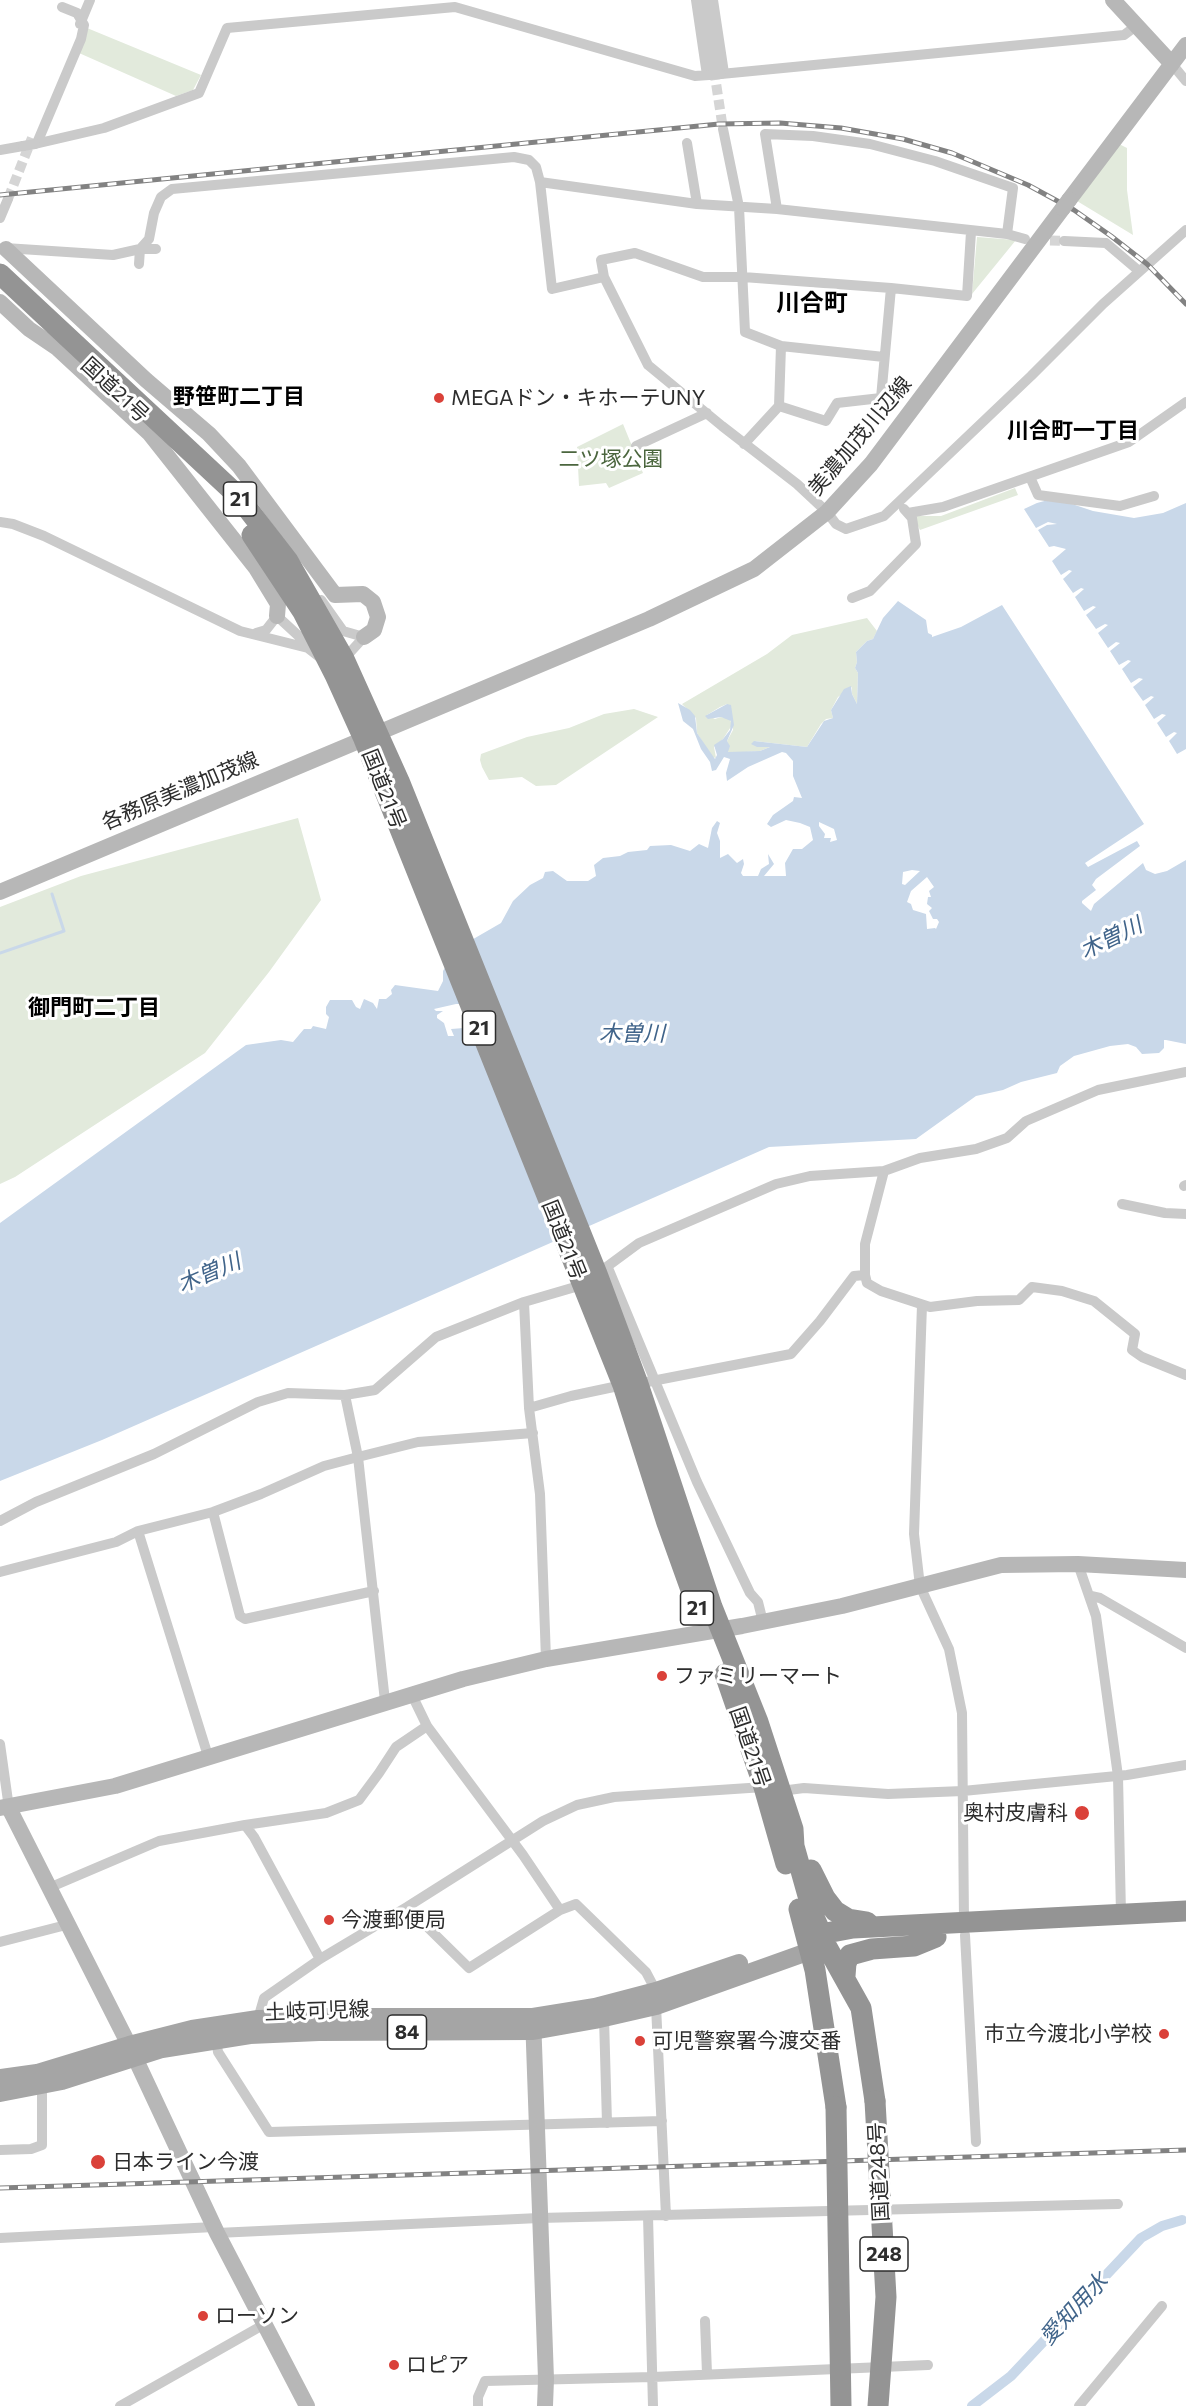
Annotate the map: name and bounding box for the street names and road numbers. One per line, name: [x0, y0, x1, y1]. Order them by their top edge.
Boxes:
street label: 国道21号: [76, 352, 154, 428]
street label: 美濃加茂川辺線: [803, 372, 917, 500]
road number: 21: [224, 482, 256, 516]
street label: 国道21号: [357, 746, 411, 832]
street label: 各務原美濃加茂線: [98, 747, 262, 835]
road number: 21: [462, 1011, 496, 1045]
street label: 国道21号: [537, 1197, 591, 1283]
road number: 21: [680, 1591, 714, 1625]
street label: 国道21号: [724, 1703, 776, 1791]
street label: 土岐可児線: [264, 1997, 370, 2025]
road number: 84: [388, 2015, 426, 2049]
street label: 国道248号: [864, 2122, 894, 2222]
road number: 248: [860, 2237, 908, 2271]

